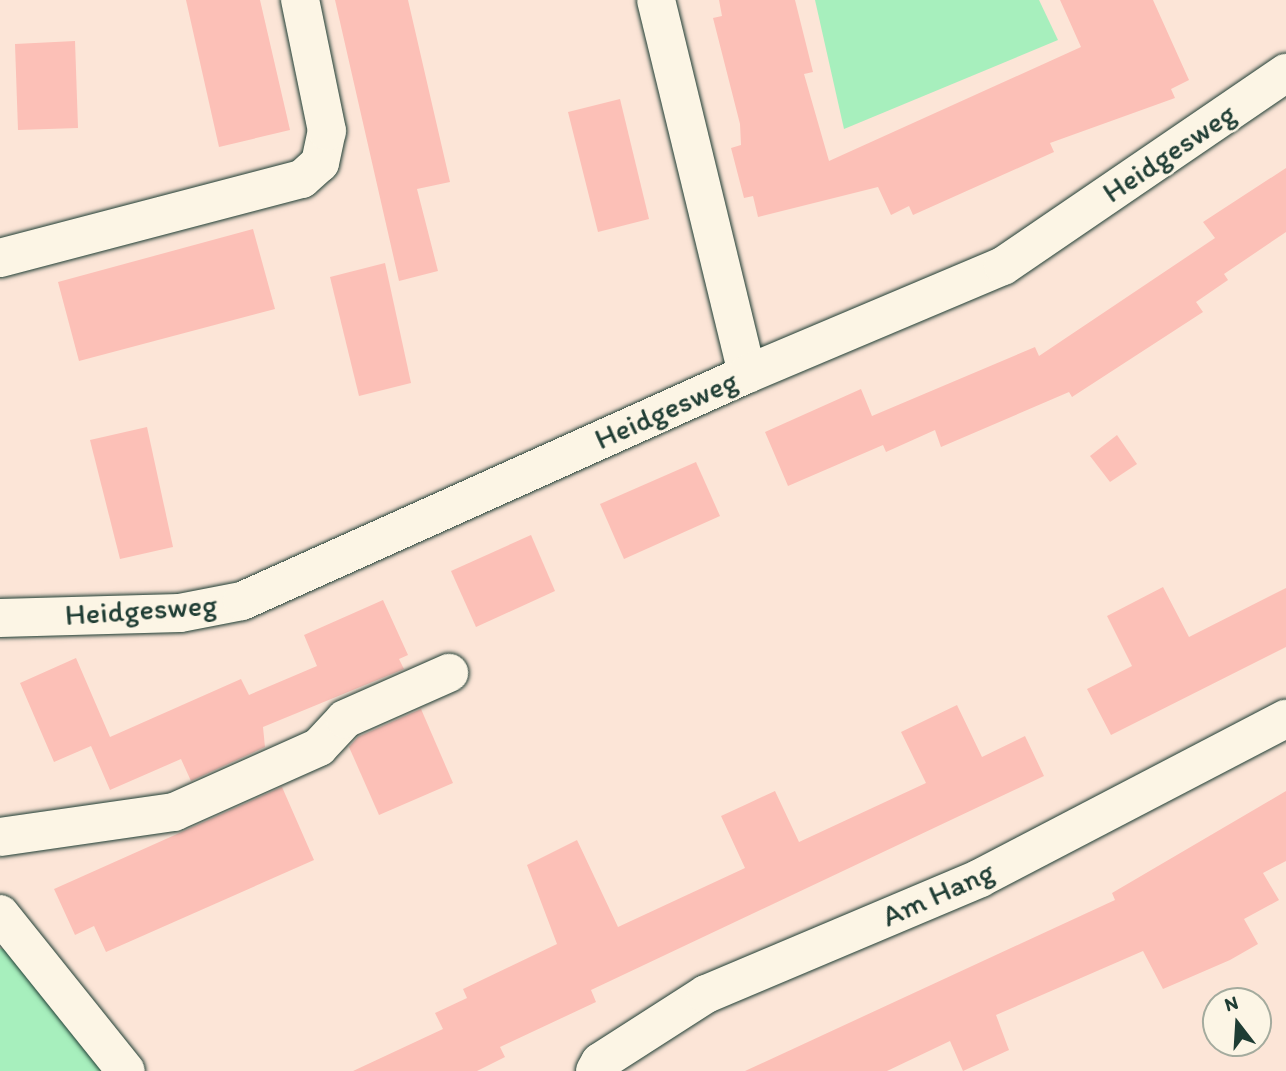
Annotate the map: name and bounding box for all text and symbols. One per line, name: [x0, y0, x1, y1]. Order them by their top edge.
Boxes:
street label: Heidgesweg: [1096, 95, 1242, 211]
street label: Heidgesweg: [589, 363, 743, 457]
street label: Heidgesweg: [64, 587, 218, 633]
street label: Am Hang: [876, 853, 1000, 935]
north arrow: [1202, 987, 1272, 1057]
text: N: [1222, 990, 1241, 1016]

